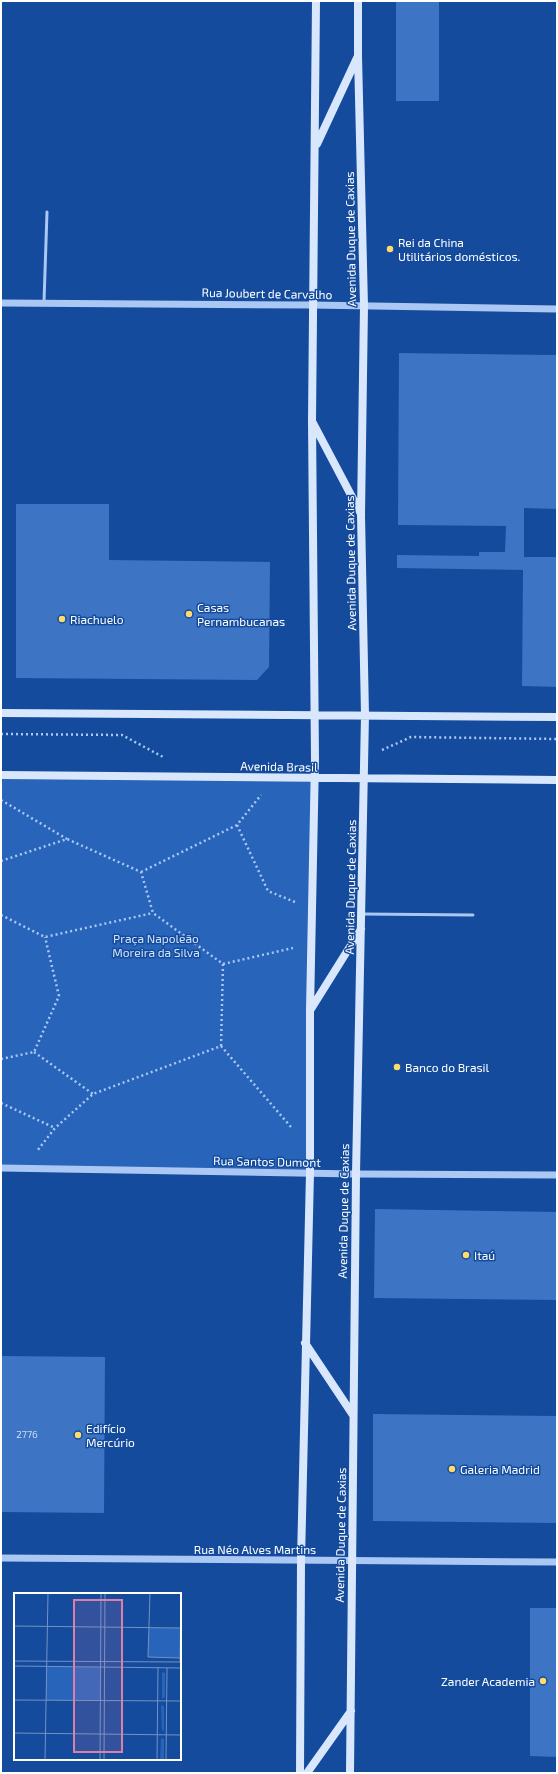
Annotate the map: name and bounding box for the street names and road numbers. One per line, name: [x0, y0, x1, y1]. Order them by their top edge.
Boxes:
street label: Avenida Duque de Caxias: [342, 171, 358, 307]
street label: Rua Joubert de Carvalho: [201, 285, 333, 301]
street label: Avenida Duque de Caxias: [342, 495, 358, 631]
street label: Avenida Brasil: [240, 758, 318, 774]
street label: Avenida Duque de Caxias: [342, 819, 358, 955]
street label: Avenida Duque de Caxias: [335, 1143, 351, 1279]
street label: Rua Santos Dumont: [213, 1153, 321, 1169]
street label: Avenida Duque de Caxias: [332, 1467, 348, 1603]
street label: Rua Néo Alves Martins: [194, 1542, 316, 1556]

